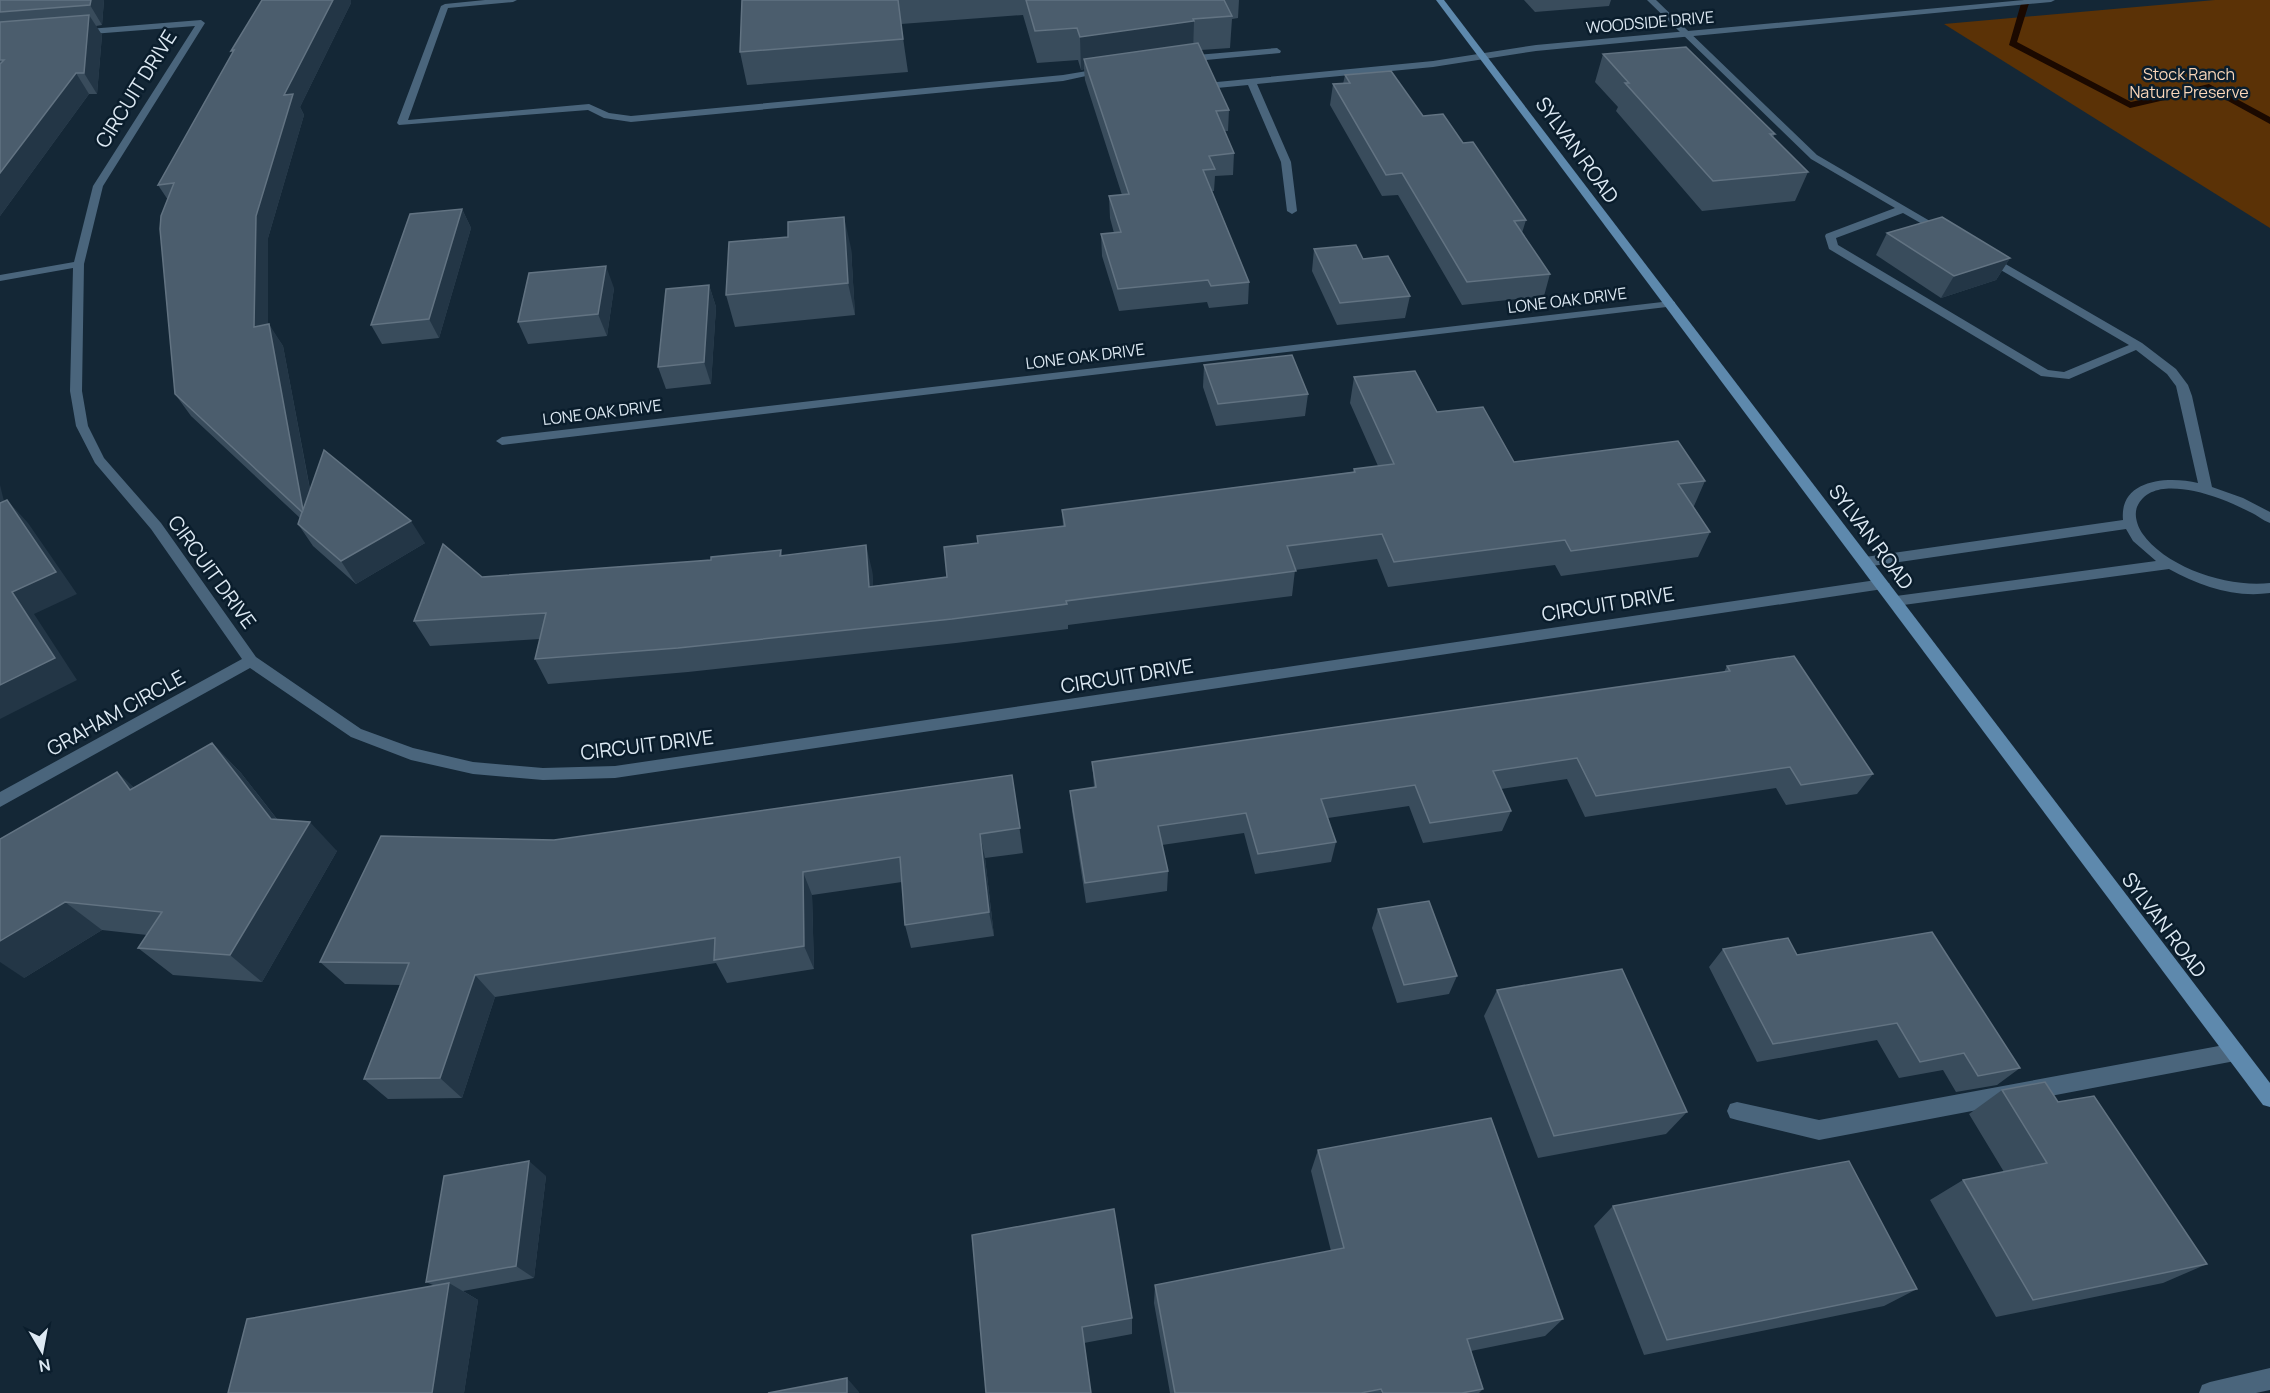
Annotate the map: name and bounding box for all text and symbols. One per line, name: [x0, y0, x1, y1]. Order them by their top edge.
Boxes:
street label: WOODSIDE DRIVE: [1585, 5, 1715, 39]
street label: CIRCUIT DRIVE: [89, 25, 183, 153]
park label: Stock Ranch Nature Preserve: [2129, 63, 2249, 103]
street label: SYLVAN ROAD: [1530, 91, 1625, 208]
street label: LONE OAK DRIVE: [1506, 282, 1628, 318]
street label: LONE OAK DRIVE: [1024, 338, 1146, 374]
street label: LONE OAK DRIVE: [541, 394, 663, 430]
street label: SYLVAN ROAD: [1823, 479, 1920, 595]
street label: CIRCUIT DRIVE: [162, 510, 263, 634]
street label: CIRCUIT DRIVE: [1540, 580, 1676, 627]
street label: CIRCUIT DRIVE: [1059, 652, 1195, 699]
street label: GRAHAM CIRCLE: [42, 663, 190, 762]
street label: CIRCUIT DRIVE: [579, 723, 715, 766]
street label: SYLVAN ROAD: [2116, 867, 2213, 983]
north arrow: [12, 1321, 72, 1381]
text: N: [37, 1354, 52, 1378]

